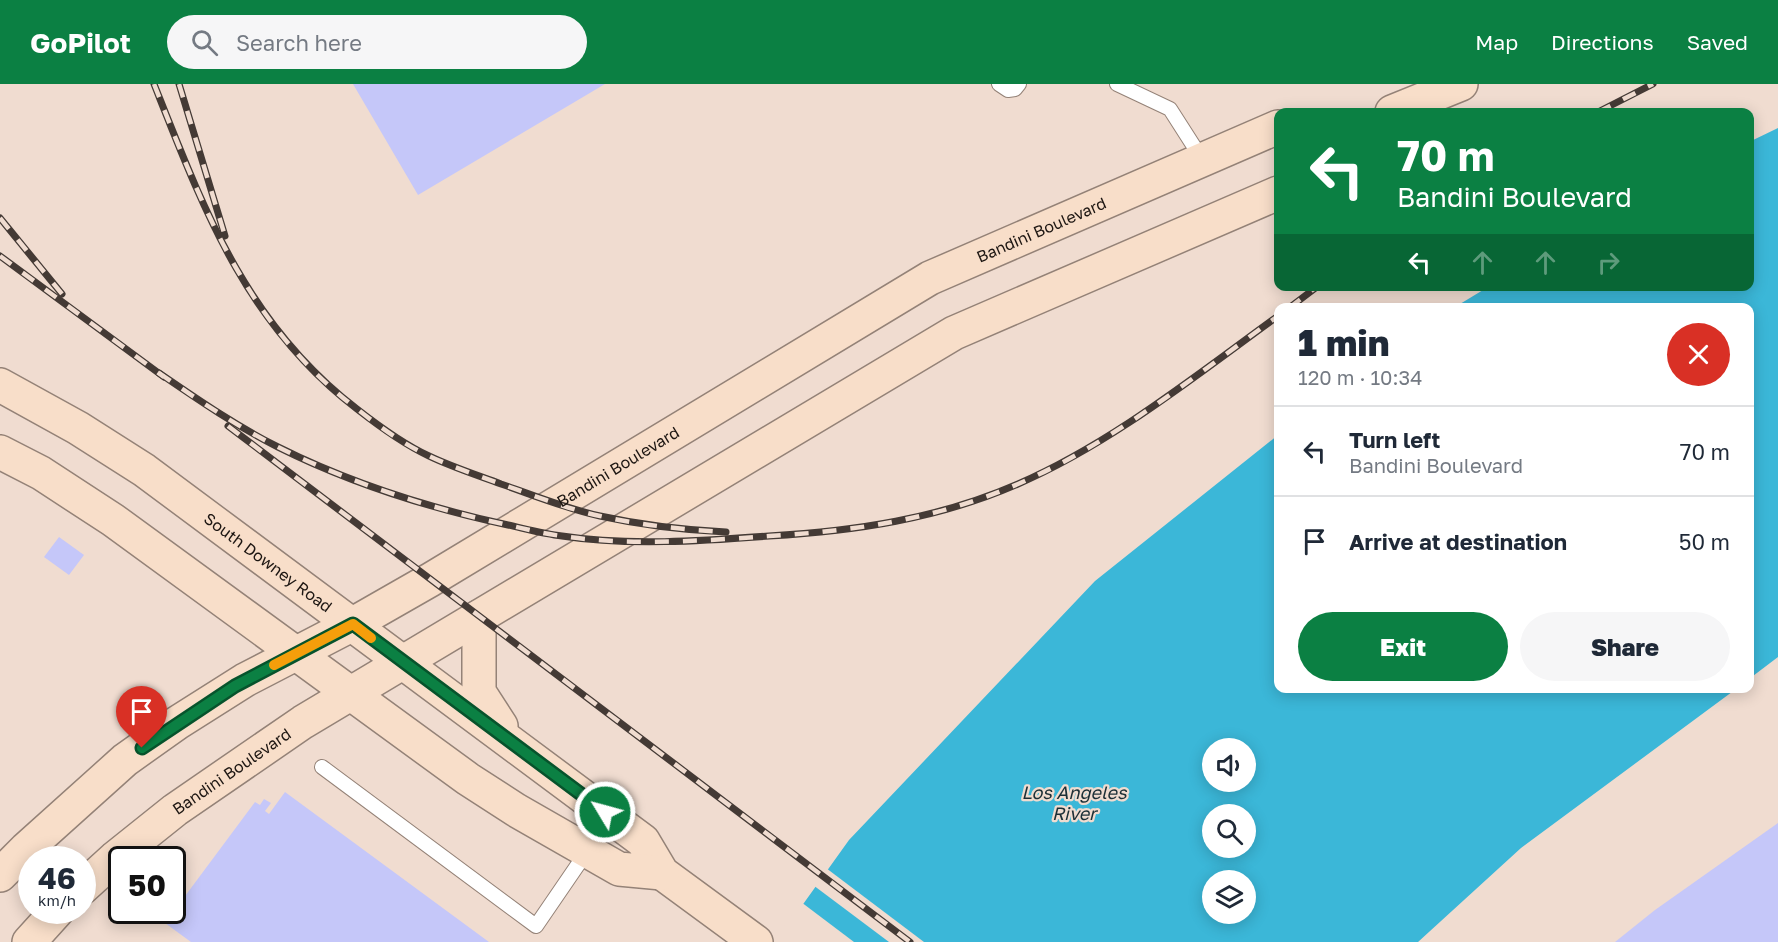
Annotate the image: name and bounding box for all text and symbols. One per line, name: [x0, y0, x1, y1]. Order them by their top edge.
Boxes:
search box: [167, 15, 587, 69]
text: GoPilot: [30, 26, 131, 59]
icon: search: [188, 26, 221, 59]
text: Search here: [236, 29, 362, 56]
text: Map: [1475, 29, 1518, 55]
text: Directions: [1551, 29, 1654, 55]
text: Saved: [1687, 29, 1748, 55]
text: 70 m: [1397, 130, 1494, 180]
icon: left: [1298, 132, 1376, 210]
text: Bandini Boulevard: [1397, 181, 1632, 213]
street label: Bandini Boulevard: [973, 193, 1109, 267]
icon: left: [1403, 246, 1436, 279]
icon: ahead: [1466, 246, 1499, 279]
icon: ahead: [1529, 246, 1562, 279]
icon: right: [1592, 246, 1625, 279]
text: 1 min: [1298, 321, 1389, 364]
button: close: [1667, 323, 1730, 386]
text: 120 m · 10:34: [1298, 365, 1422, 389]
street label: Bandini Boulevard: [553, 422, 683, 511]
text: Turn left: [1349, 426, 1440, 453]
icon: left: [1298, 435, 1331, 468]
text: 70 m: [1680, 438, 1730, 465]
text: Bandini Boulevard: [1349, 453, 1523, 477]
street label: South Downey Road: [200, 508, 336, 616]
icon: arrive: [1298, 525, 1331, 558]
text: Arrive at destination: [1349, 528, 1567, 555]
text: 50 m: [1679, 528, 1730, 555]
button: Exit: [1298, 612, 1508, 681]
button: Share: [1520, 612, 1730, 681]
pin: [116, 686, 167, 748]
icon: arrive: [125, 695, 158, 728]
street label: Bandini Boulevard: [168, 723, 295, 819]
map controls: [1202, 738, 1256, 924]
button: sound: [1202, 738, 1256, 792]
position arrow: [573, 780, 637, 844]
water label: Los Angeles River: [1021, 781, 1128, 824]
button: search: [1202, 804, 1256, 858]
speed limit sign: 50: [108, 846, 186, 924]
text: 46: [38, 860, 76, 896]
button: layers: [1202, 870, 1256, 924]
text: km/h: [38, 891, 76, 909]

